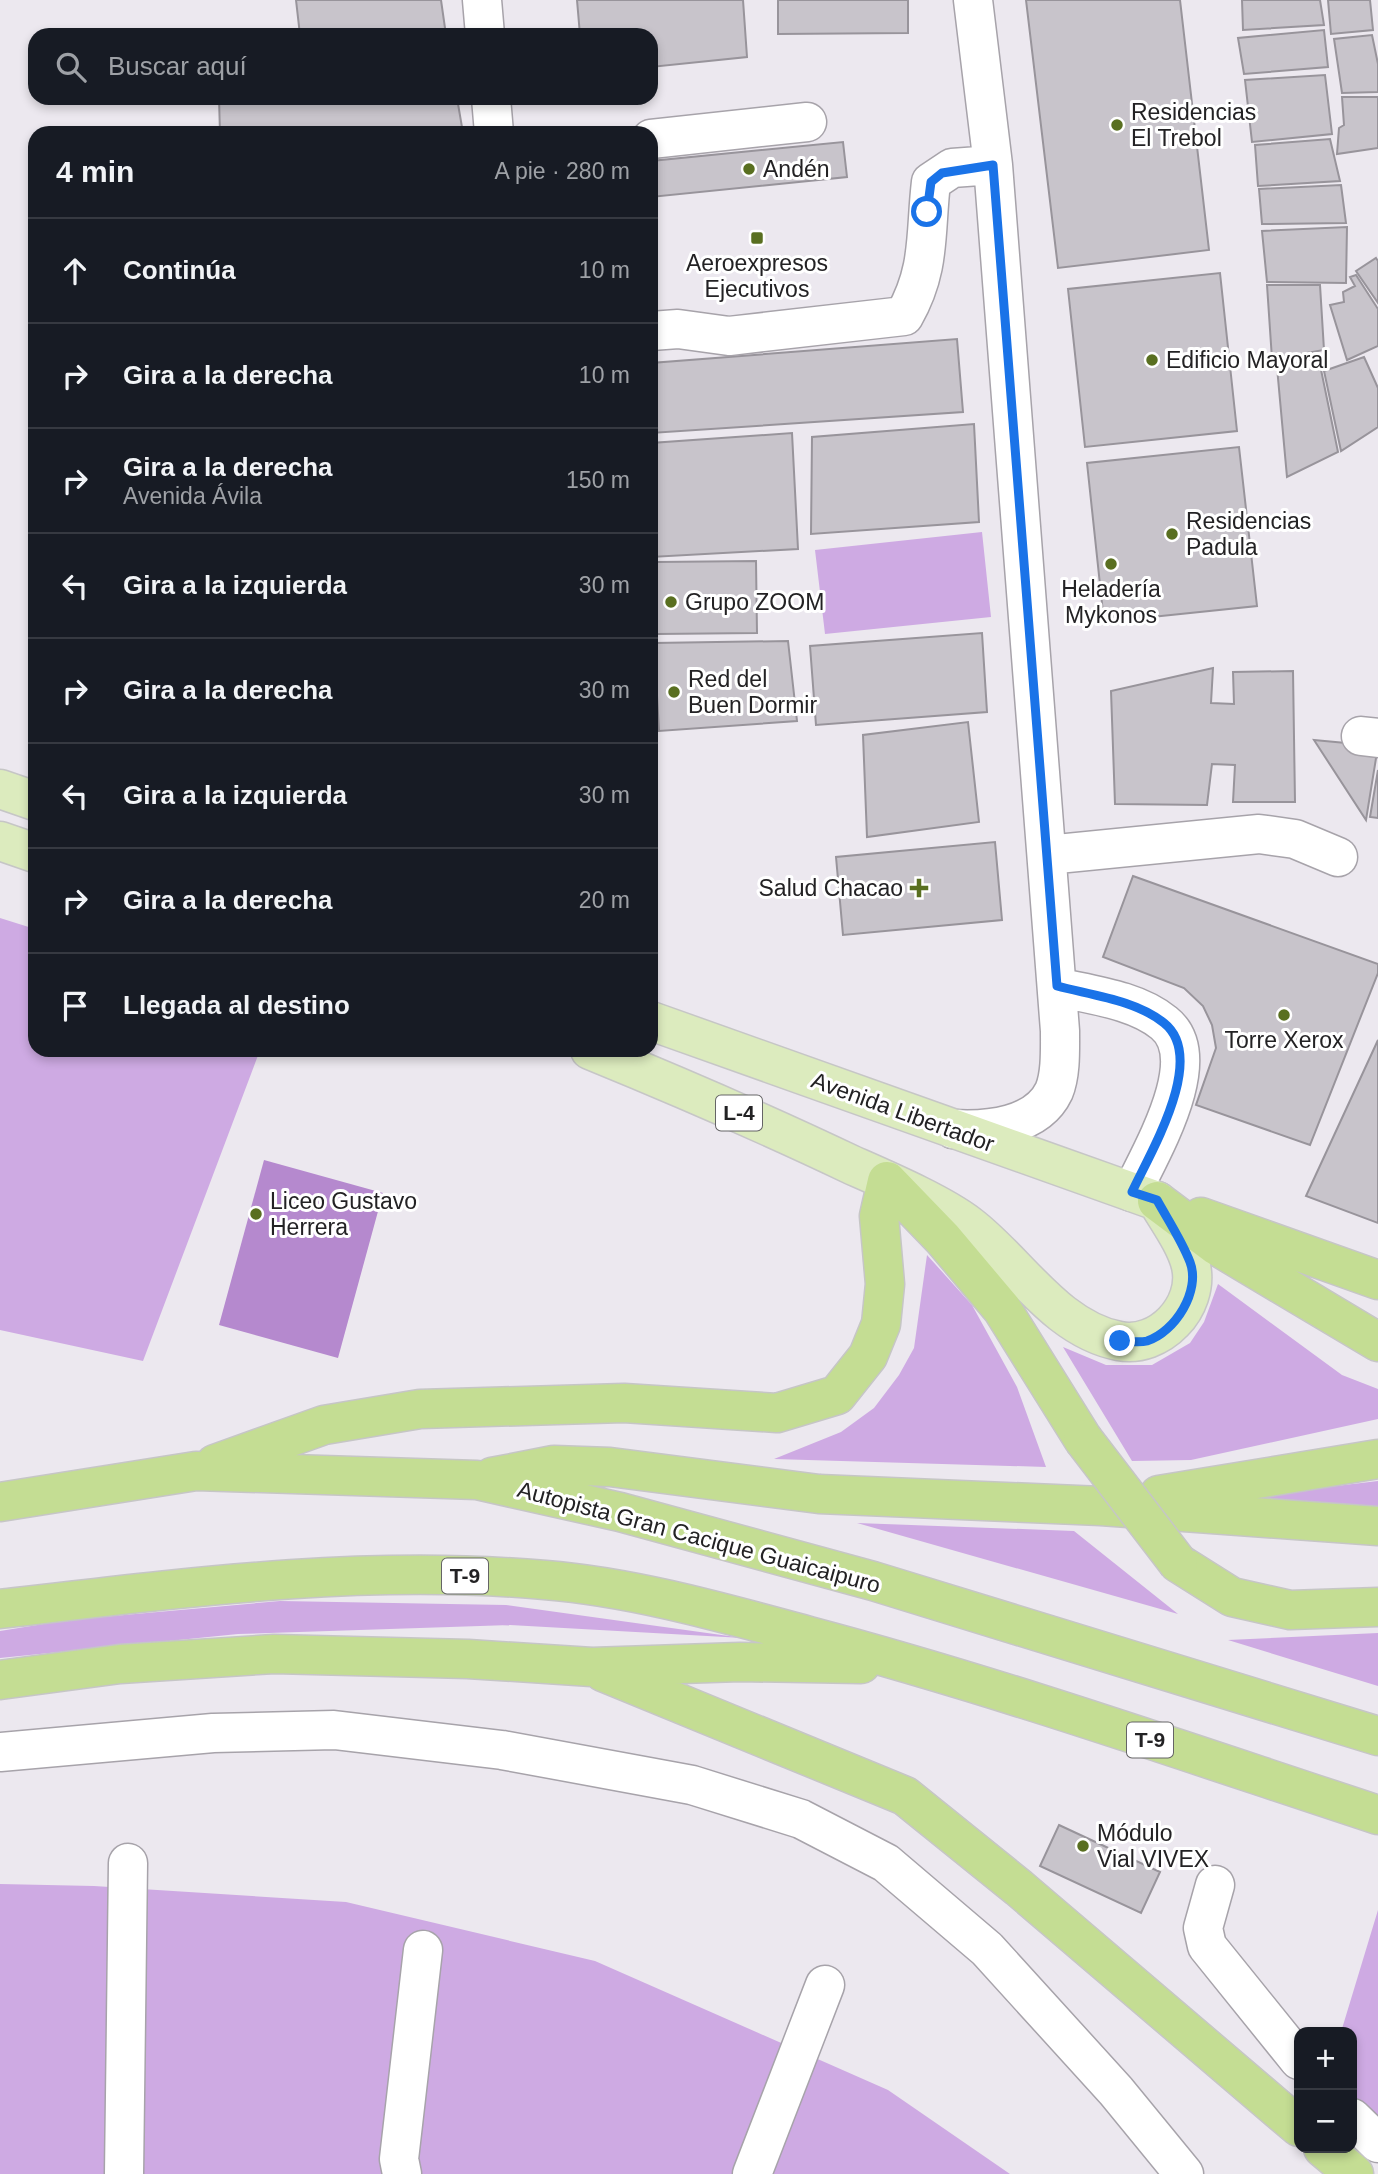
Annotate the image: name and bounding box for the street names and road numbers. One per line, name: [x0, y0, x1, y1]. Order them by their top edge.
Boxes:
street label: Avenida Libertador: [808, 1067, 998, 1157]
road number: L-4: [716, 1096, 762, 1130]
street label: Autopista Gran Cacique Guaicaipuro: [515, 1476, 883, 1598]
road number: T-9: [442, 1558, 488, 1594]
road number: T-9: [1127, 1722, 1173, 1758]

